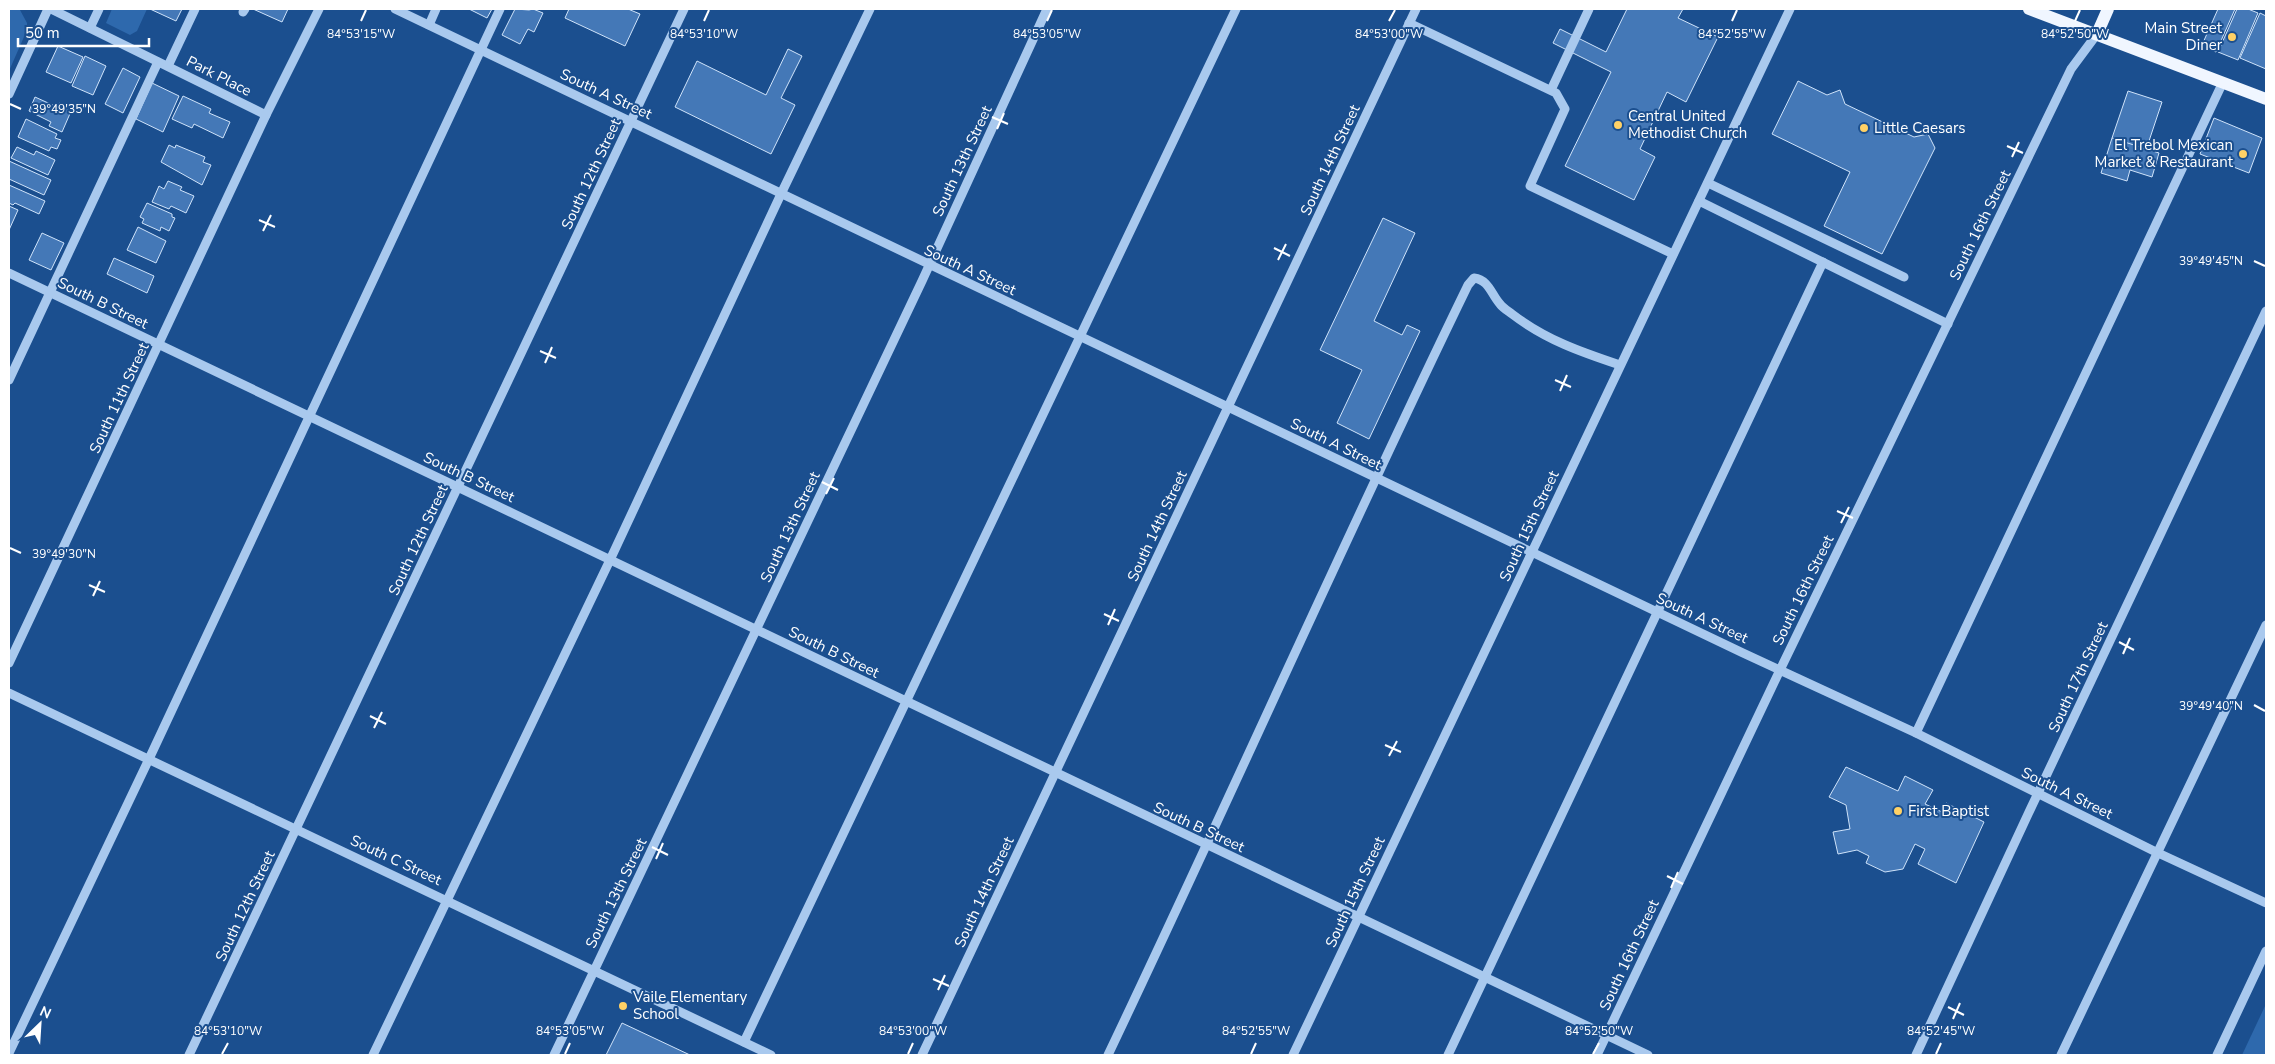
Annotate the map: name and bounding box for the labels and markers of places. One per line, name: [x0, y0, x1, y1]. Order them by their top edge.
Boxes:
place label: Main Street Diner: [2144, 18, 2223, 55]
marker: Main Street Diner: [2226, 31, 2238, 43]
place label: Central United Methodist Church: [1628, 106, 1747, 143]
place label: Little Caesars: [1874, 118, 1966, 138]
marker: Central United Methodist Church: [1612, 119, 1624, 131]
marker: Little Caesars: [1858, 122, 1870, 134]
place label: El Trebol Mexican Market & Restaurant: [2095, 135, 2234, 172]
marker: El Trebol Mexican Market & Restaurant: [2237, 148, 2249, 160]
place label: First Baptist: [1908, 801, 1990, 821]
marker: First Baptist: [1892, 805, 1904, 817]
place label: Vaile Elementary School: [632, 987, 748, 1024]
marker: Vaile Elementary School: [617, 1000, 629, 1012]

